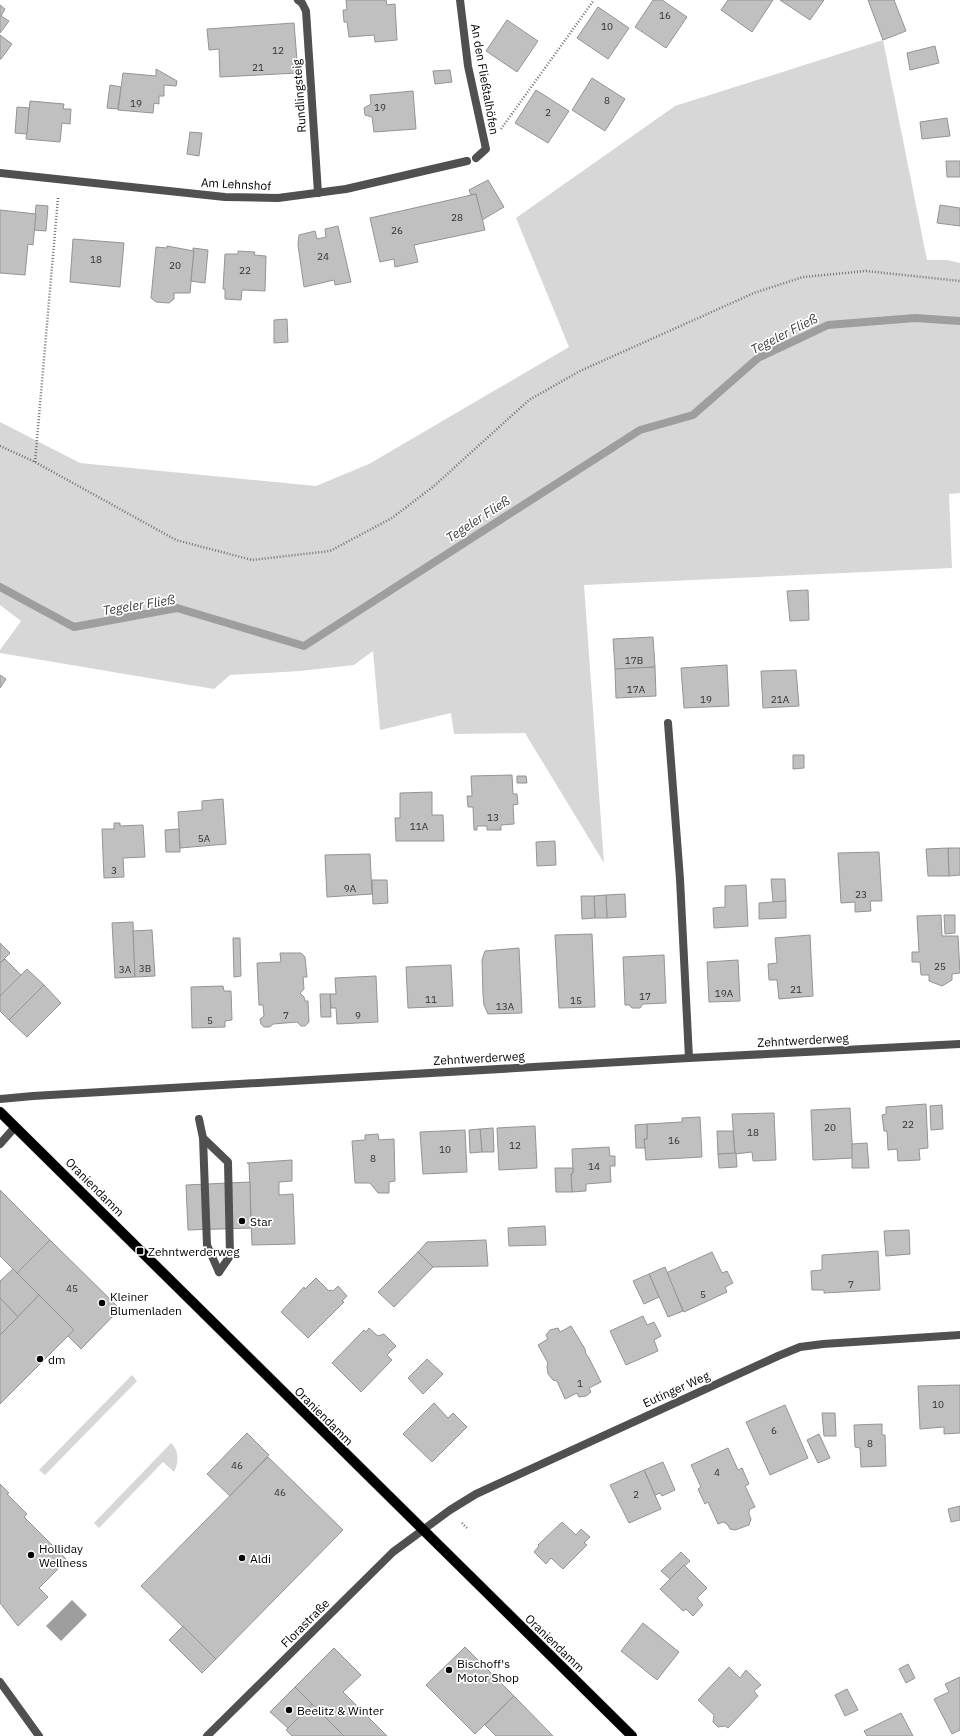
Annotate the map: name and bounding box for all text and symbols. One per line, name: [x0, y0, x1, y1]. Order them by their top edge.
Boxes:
house number: 16: [659, 9, 671, 22]
house number: 10: [601, 20, 613, 33]
street label: An den Fließtalhöfen: [468, 22, 502, 136]
house number: 12: [272, 44, 284, 57]
street label: Rundlingsteig: [289, 58, 309, 133]
house number: 21: [252, 61, 264, 74]
house number: 8: [604, 94, 610, 107]
house number: 19: [130, 97, 142, 110]
house number: 19: [374, 101, 386, 114]
house number: 2: [545, 106, 551, 119]
street label: Am Lehnshof: [200, 175, 272, 193]
house number: 28: [451, 211, 463, 224]
house number: 26: [391, 224, 403, 237]
house number: 24: [317, 250, 329, 263]
house number: 18: [90, 253, 102, 266]
house number: 20: [169, 259, 181, 272]
house number: 22: [239, 264, 251, 277]
water label: Tegeler Fließ: [748, 310, 820, 358]
water label: Tegeler Fließ: [443, 492, 513, 546]
water label: Tegeler Fließ: [102, 591, 176, 619]
house number: 17B: [625, 654, 643, 667]
house number: 17A: [627, 683, 646, 696]
house number: 19: [700, 693, 712, 706]
house number: 21A: [771, 693, 790, 706]
house number: 13: [487, 811, 499, 824]
house number: 11A: [410, 820, 429, 833]
house number: 5A: [198, 832, 211, 845]
house number: 3: [111, 864, 117, 877]
house number: 9A: [344, 882, 357, 895]
house number: 23: [855, 888, 867, 901]
house number: 25: [934, 960, 946, 973]
house number: 3B: [139, 962, 151, 975]
house number: 3A: [119, 963, 132, 976]
house number: 21: [790, 983, 802, 996]
house number: 19A: [715, 987, 734, 1000]
house number: 17: [639, 990, 651, 1003]
house number: 11: [425, 993, 437, 1006]
house number: 15: [570, 994, 582, 1007]
house number: 13A: [496, 1000, 515, 1013]
house number: 7: [283, 1009, 289, 1022]
house number: 9: [355, 1009, 361, 1022]
house number: 5: [207, 1014, 213, 1027]
street label: Zehntwerderweg: [757, 1030, 850, 1050]
street label: Zehntwerderweg: [433, 1048, 526, 1068]
house number: 22: [902, 1118, 914, 1131]
house number: 20: [824, 1121, 836, 1134]
house number: 18: [747, 1126, 759, 1139]
house number: 16: [668, 1134, 680, 1147]
house number: 12: [509, 1139, 521, 1152]
house number: 10: [439, 1143, 451, 1156]
house number: 8: [370, 1152, 376, 1165]
street label: Oraniendamm: [63, 1155, 127, 1219]
house number: 14: [588, 1160, 600, 1173]
place label: Star: [250, 1214, 273, 1229]
marker: Star: [237, 1216, 247, 1226]
place label: Zehntwerderweg: [148, 1244, 240, 1259]
marker: Zehntwerderweg: [135, 1246, 145, 1256]
house number: 7: [848, 1278, 854, 1291]
house number: 45: [66, 1282, 78, 1295]
house number: 5: [700, 1288, 706, 1301]
place label: Kleiner Blumenladen: [110, 1289, 182, 1318]
marker: Kleiner Blumenladen: [97, 1298, 107, 1308]
place label: dm: [48, 1352, 65, 1367]
marker: dm: [35, 1354, 45, 1364]
street label: Eutinger Weg: [640, 1367, 712, 1410]
house number: 1: [577, 1377, 583, 1390]
street label: Oraniendamm: [292, 1384, 356, 1448]
house number: 10: [932, 1398, 944, 1411]
house number: 6: [771, 1424, 777, 1437]
house number: 8: [867, 1437, 873, 1450]
house number: 46: [231, 1459, 243, 1472]
house number: 4: [714, 1466, 720, 1479]
house number: 46: [274, 1486, 286, 1499]
house number: 2: [633, 1488, 639, 1501]
place label: Holliday Wellness: [39, 1541, 88, 1570]
marker: Holliday Wellness: [26, 1550, 36, 1560]
place label: Aldi: [250, 1551, 271, 1566]
marker: Aldi: [237, 1553, 247, 1563]
street label: Florastraße: [278, 1595, 333, 1650]
street label: Oraniendamm: [522, 1611, 588, 1675]
place label: Bischoff's Motor Shop: [457, 1656, 519, 1685]
marker: Bischoff's Motor Shop: [444, 1665, 454, 1675]
place label: Beelitz & Winter: [297, 1703, 384, 1718]
marker: Beelitz & Winter: [284, 1705, 294, 1715]

